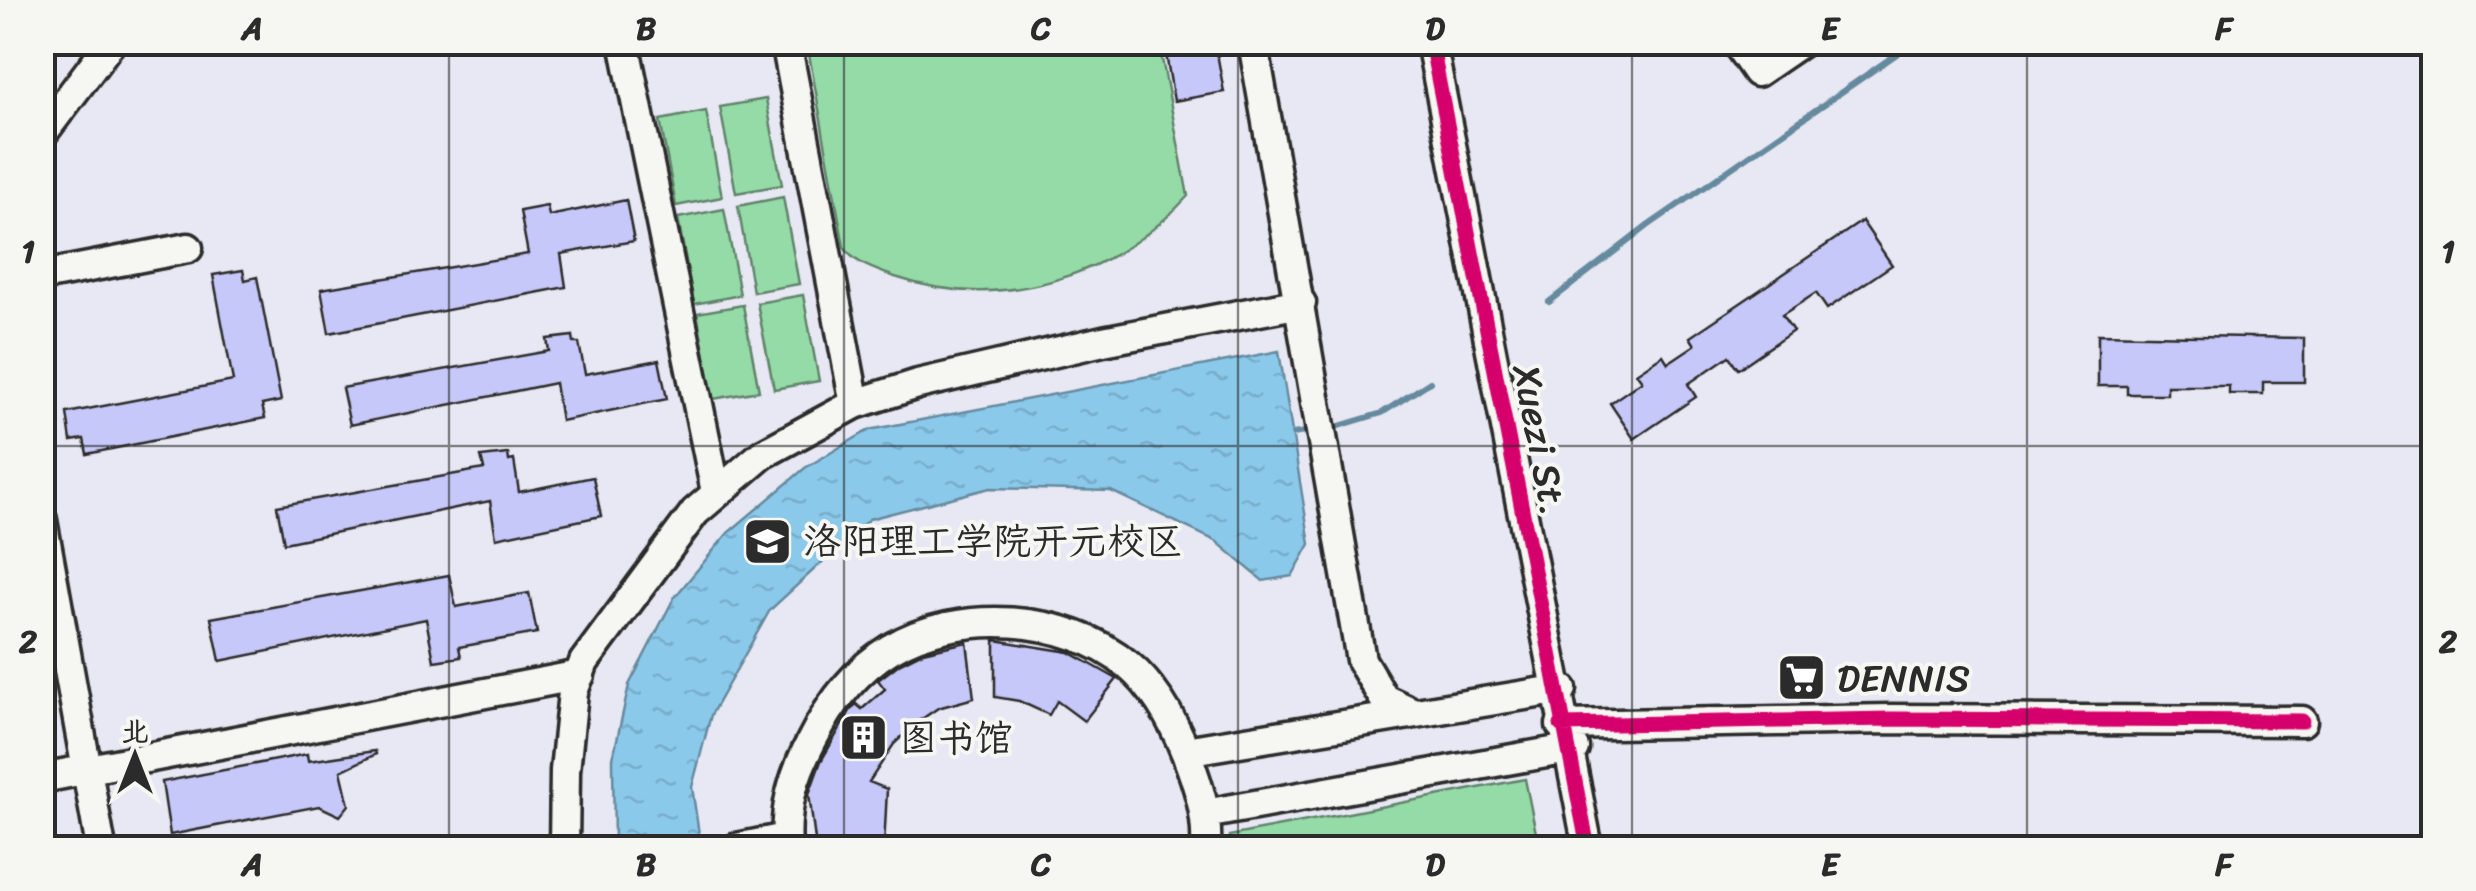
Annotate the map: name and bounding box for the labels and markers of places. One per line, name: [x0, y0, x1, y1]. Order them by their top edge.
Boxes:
place label: 洛阳理工学院开元校区: [803, 508, 1183, 575]
school or university icon: 洛阳理工学院开元校区: [742, 515, 794, 567]
place label: DENNIS: [1837, 645, 1970, 712]
supermarket icon: DENNIS: [1776, 652, 1828, 704]
place label: 图书馆: [899, 705, 1013, 772]
building icon: 图书馆: [838, 712, 890, 764]

